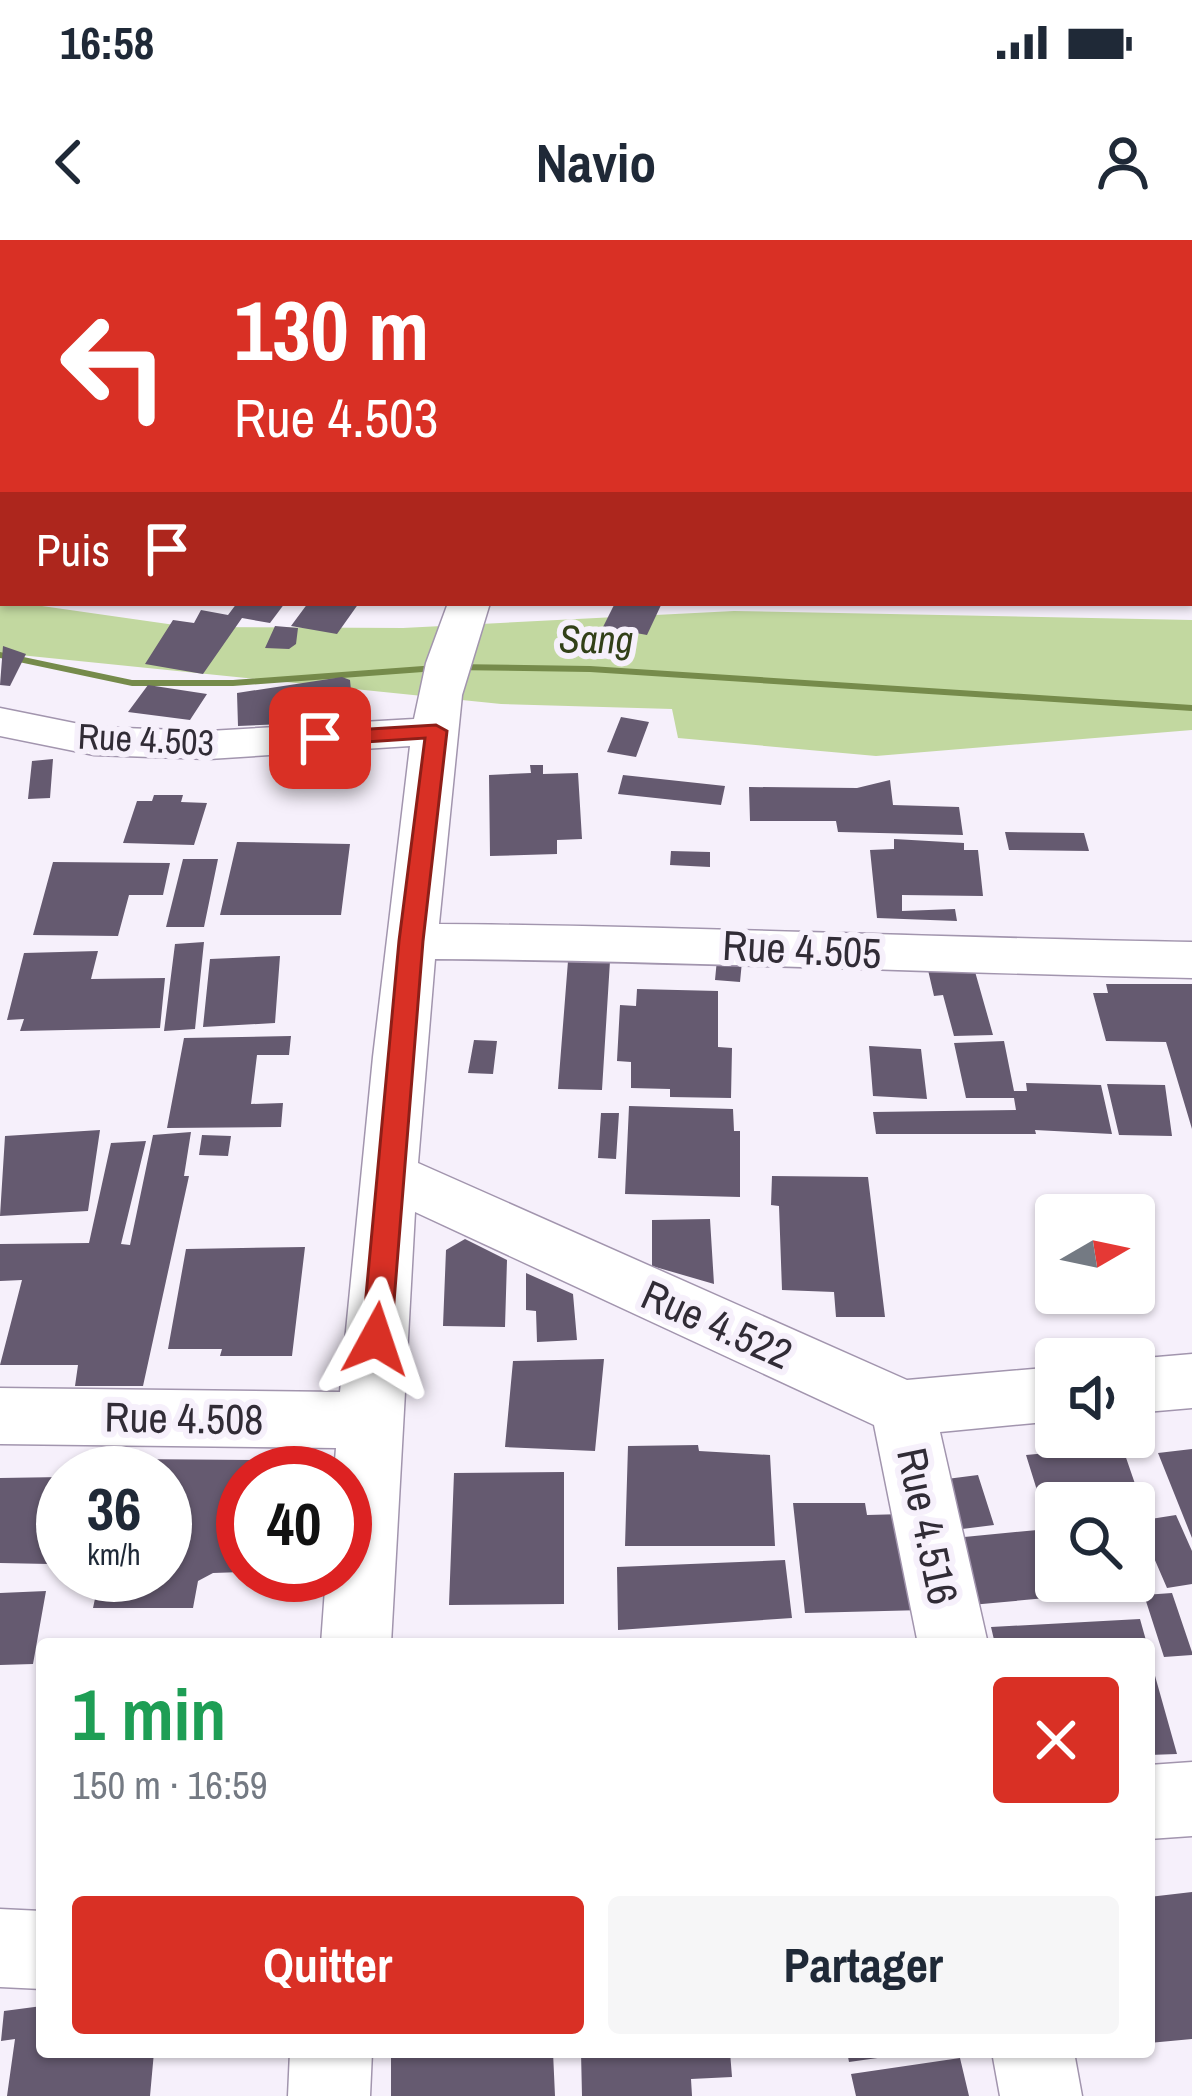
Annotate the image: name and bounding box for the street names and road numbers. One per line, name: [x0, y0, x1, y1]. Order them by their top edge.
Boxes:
street label: Rue 4.503: [77, 711, 215, 767]
street label: Rue 4.505: [721, 917, 883, 981]
street label: Rue 4.522: [633, 1266, 801, 1382]
street label: Rue 4.508: [104, 1389, 264, 1447]
street label: Rue 4.516: [884, 1442, 972, 1610]

